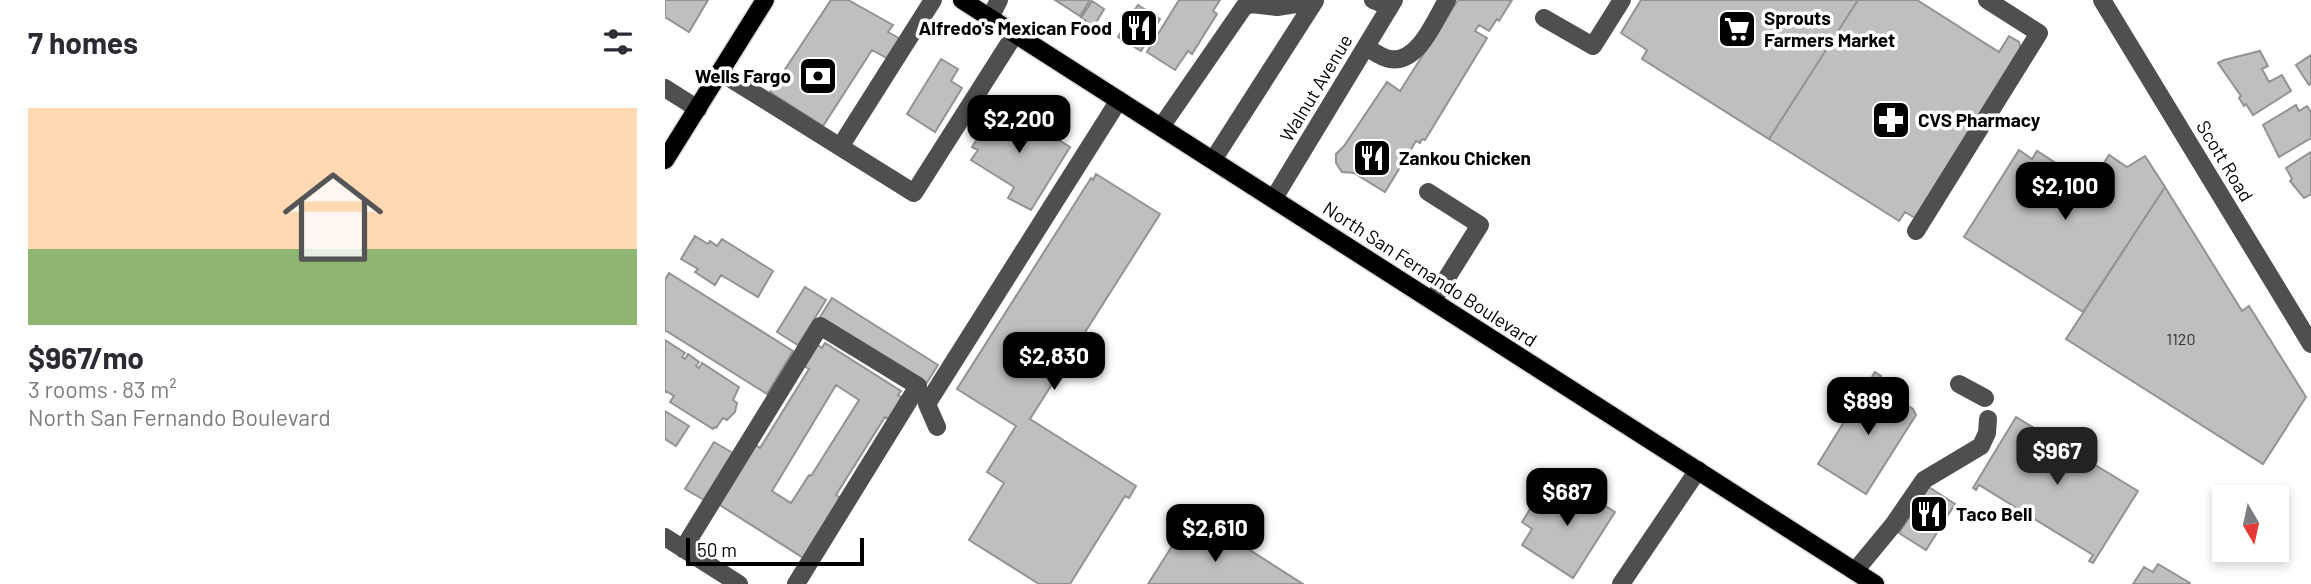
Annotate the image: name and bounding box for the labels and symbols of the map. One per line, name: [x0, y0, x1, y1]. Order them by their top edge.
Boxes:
place label: Sprouts Farmers Market: [1764, 6, 1895, 51]
restaurant icon: Alfredo's Mexican Food: [1118, 7, 1160, 49]
supermarket icon: Sprouts Farmers Market: [1716, 8, 1758, 50]
place label: Alfredo's Mexican Food: [919, 16, 1112, 39]
street label: Walnut Avenue: [1274, 30, 1357, 146]
bank icon: Wells Fargo: [797, 55, 839, 97]
place label: Wells Fargo: [695, 64, 791, 87]
pin: $2,200: [962, 96, 1076, 155]
pharmacy icon: CVS Pharmacy: [1870, 99, 1912, 141]
place label: CVS Pharmacy: [1918, 108, 2041, 131]
street label: Scott Road: [2192, 116, 2259, 206]
restaurant icon: Zankou Chicken: [1351, 137, 1393, 179]
place label: Zankou Chicken: [1399, 146, 1531, 169]
pin: $2,100: [2008, 162, 2122, 222]
street label: North San Fernando Boulevard: [1319, 196, 1541, 351]
house number: 1120: [2167, 329, 2195, 348]
pin: $2,830: [997, 332, 1111, 392]
pin: $899: [1827, 378, 1909, 437]
pin: $967: [2016, 428, 2098, 487]
pin: $687: [1526, 468, 1608, 528]
north arrow: [2212, 485, 2289, 562]
restaurant icon: Taco Bell: [1908, 493, 1950, 535]
place label: Taco Bell: [1956, 502, 2032, 525]
pin: $2,610: [1158, 504, 1272, 564]
scale bar: [686, 535, 865, 567]

